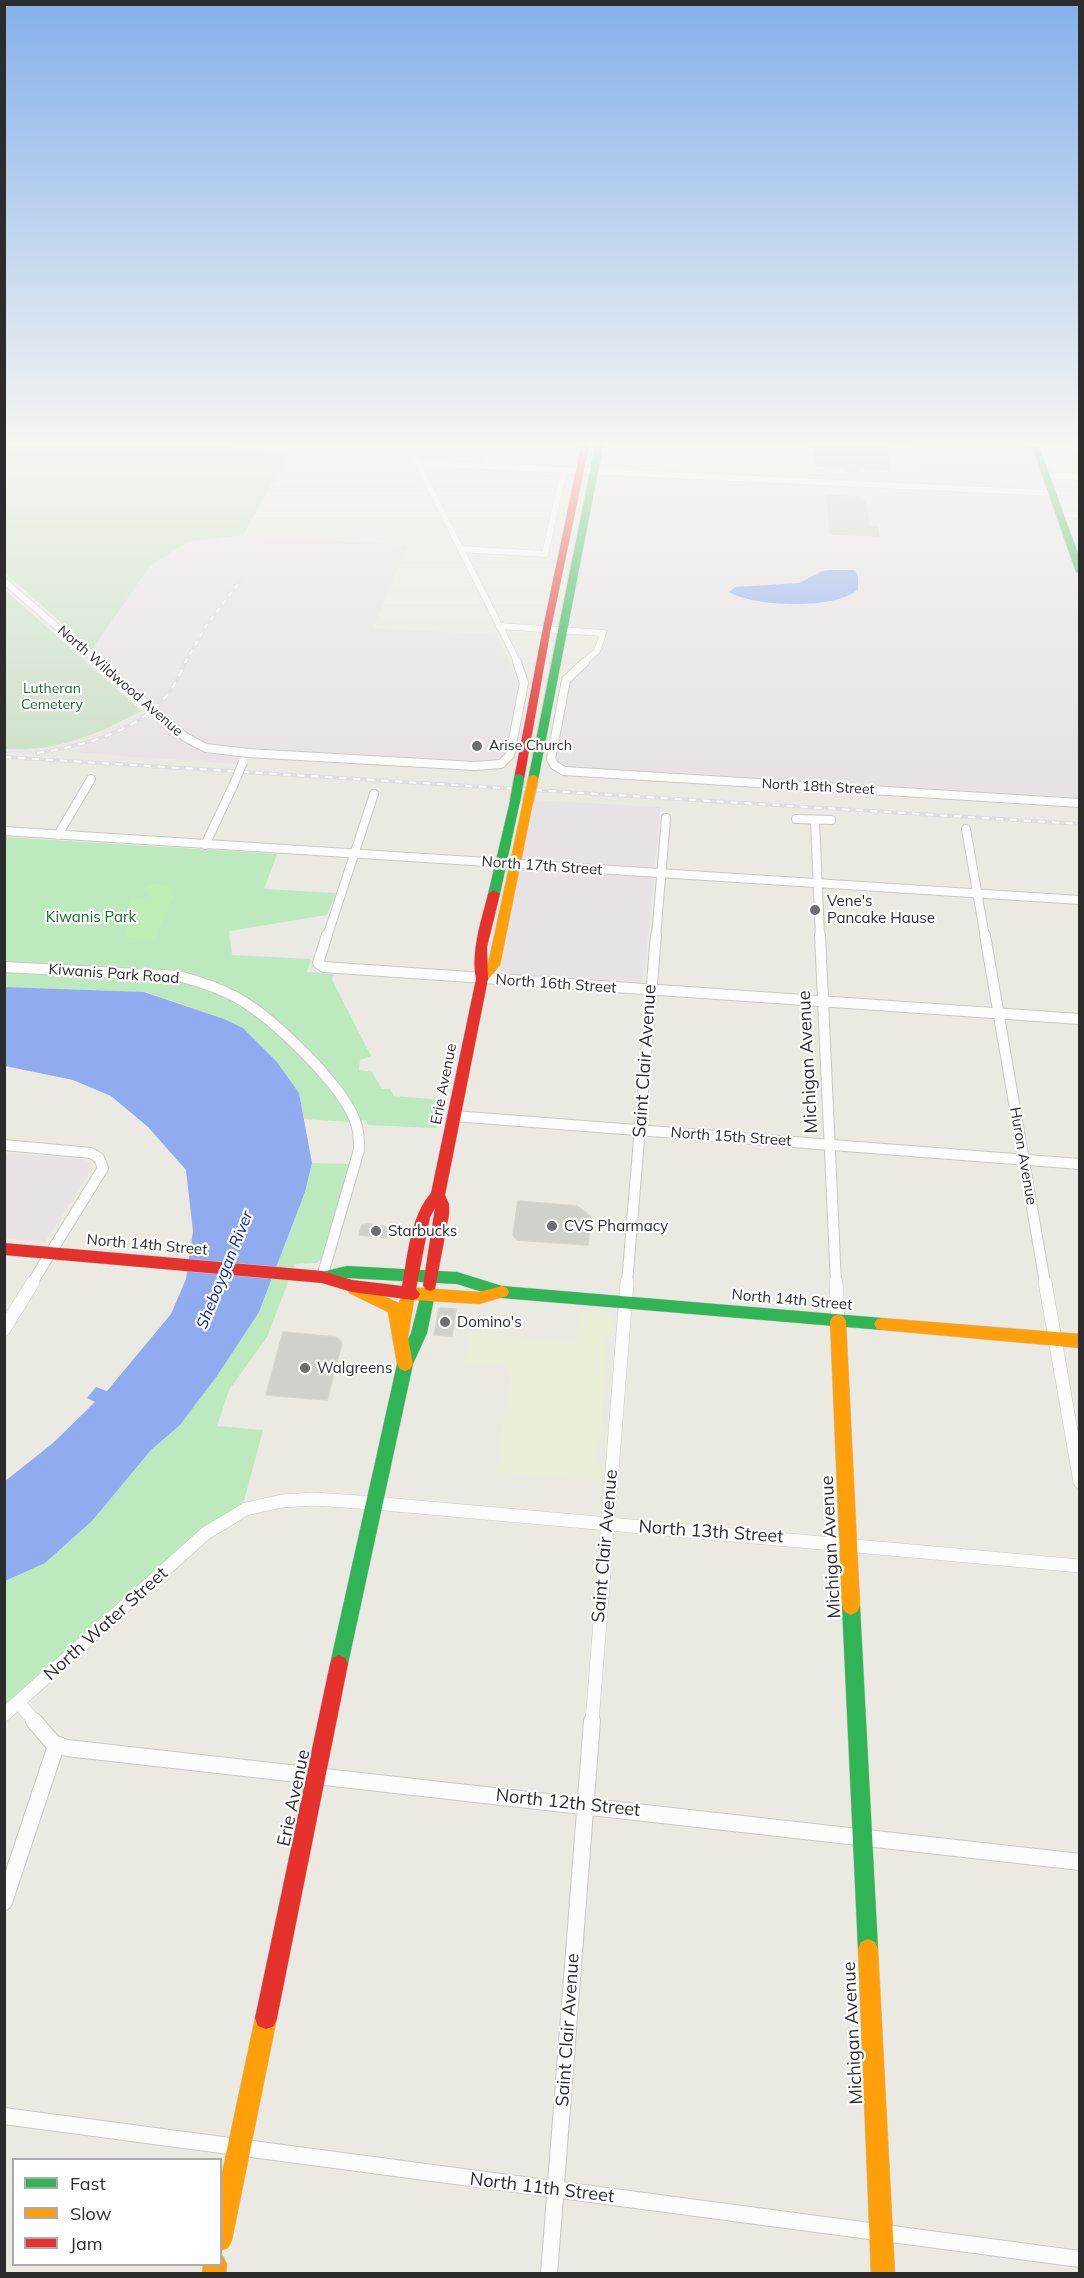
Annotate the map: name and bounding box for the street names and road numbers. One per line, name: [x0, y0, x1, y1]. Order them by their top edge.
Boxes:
street label: North Wildwood Avenue: [54, 622, 186, 740]
street label: North 18th Street: [761, 776, 875, 798]
street label: North 17th Street: [481, 853, 603, 879]
street label: Kiwanis Park Road: [48, 960, 180, 988]
street label: North 16th Street: [495, 971, 617, 997]
street label: Saint Clair Avenue: [629, 984, 661, 1138]
street label: Michigan Avenue: [793, 990, 823, 1134]
street label: Erie Avenue: [427, 1042, 461, 1126]
street label: Huron Avenue: [1006, 1106, 1040, 1206]
street label: North 15th Street: [670, 1124, 792, 1150]
street label: North 14th Street: [86, 1231, 208, 1259]
street label: North 14th Street: [731, 1286, 853, 1314]
street label: Saint Clair Avenue: [588, 1469, 622, 1623]
street label: Michigan Avenue: [816, 1475, 846, 1619]
street label: North 13th Street: [638, 1516, 784, 1548]
street label: North Water Street: [40, 1563, 172, 1685]
street label: Erie Avenue: [273, 1748, 315, 1848]
street label: North 12th Street: [495, 1785, 641, 1821]
street label: Saint Clair Avenue: [552, 1953, 584, 2107]
street label: Michigan Avenue: [838, 1961, 868, 2105]
street label: North 11th Street: [469, 2168, 615, 2208]

